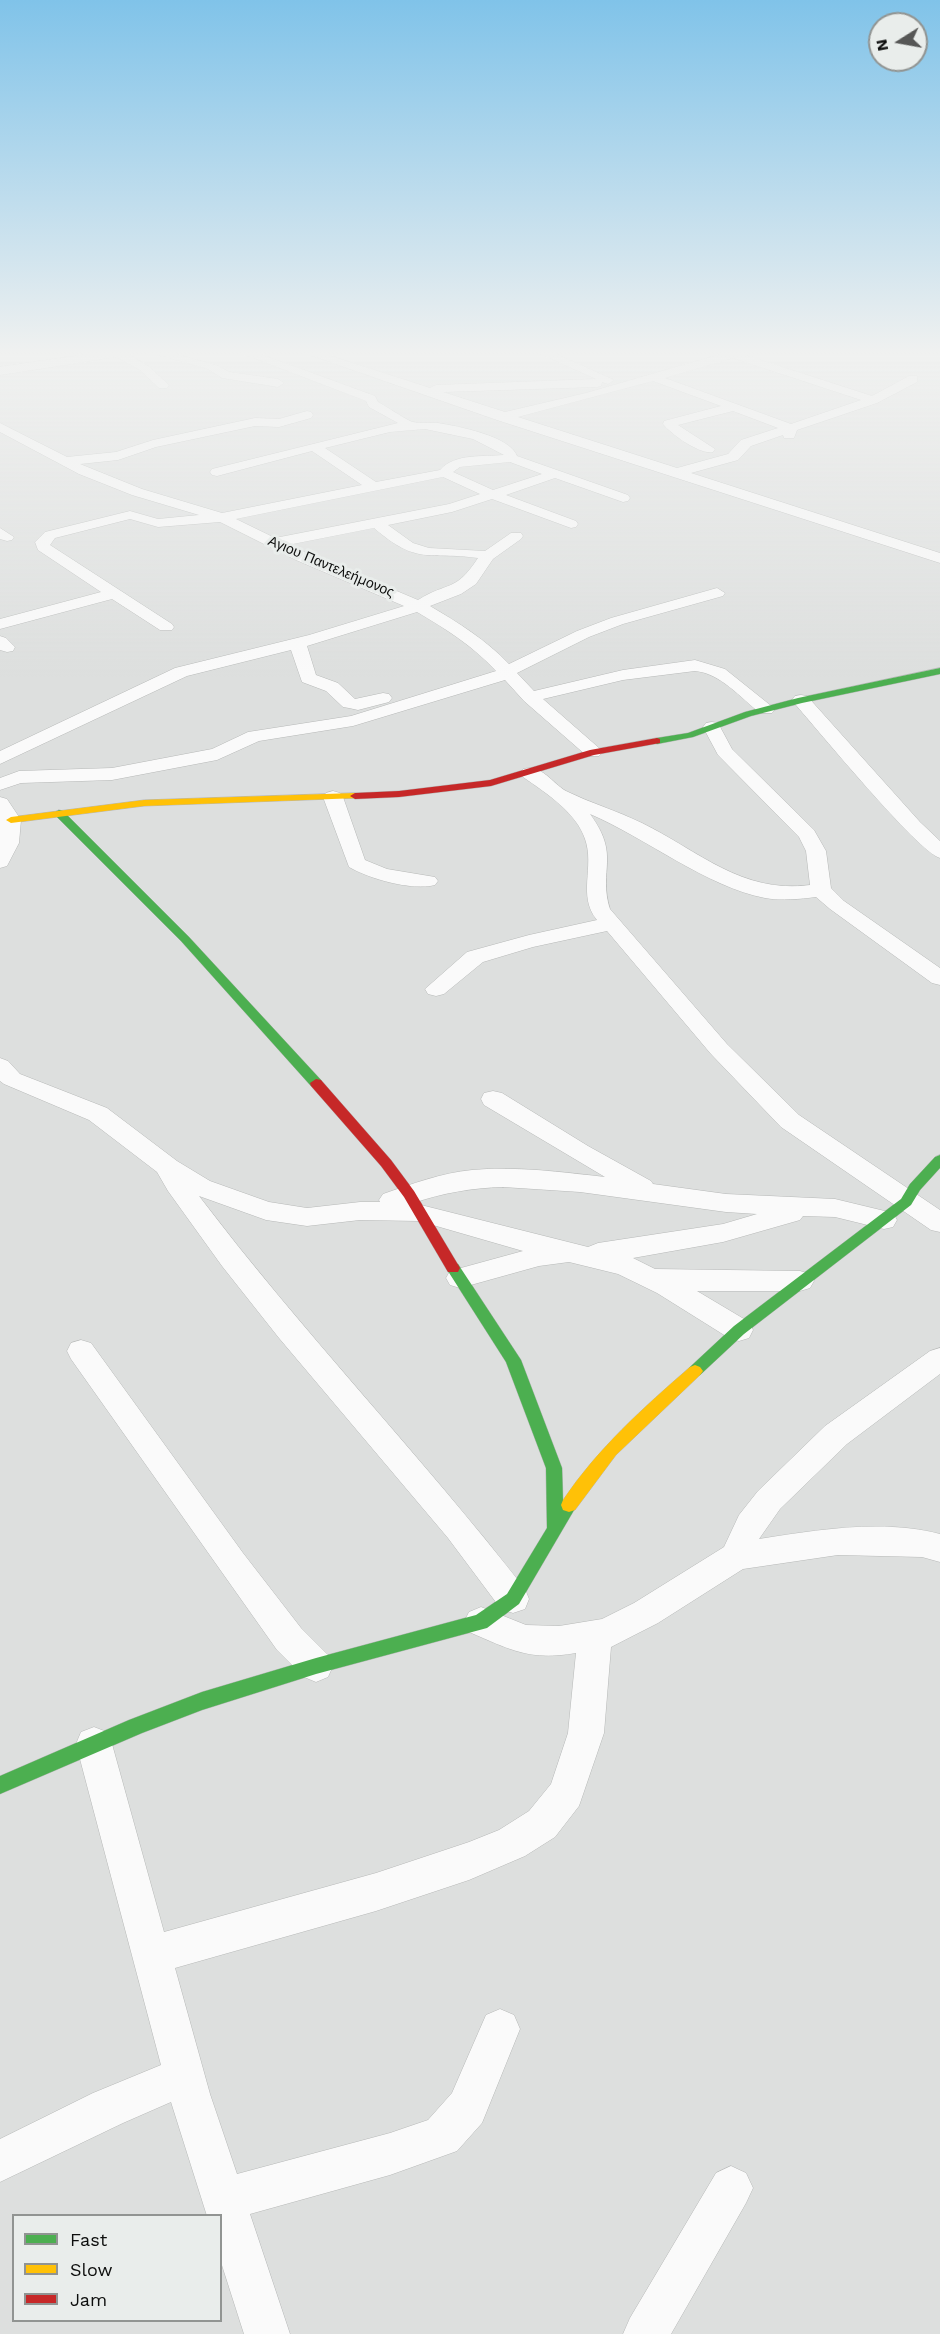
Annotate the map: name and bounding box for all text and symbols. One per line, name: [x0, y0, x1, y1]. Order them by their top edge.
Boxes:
north arrow: [868, 12, 928, 72]
text: N: [871, 38, 892, 53]
street label: Αγιου Παντελεήμονος: [265, 533, 397, 601]
legend: [12, 2214, 222, 2322]
text: Fast: [70, 2229, 107, 2250]
text: Slow: [70, 2259, 113, 2280]
text: Jam: [70, 2289, 107, 2310]

